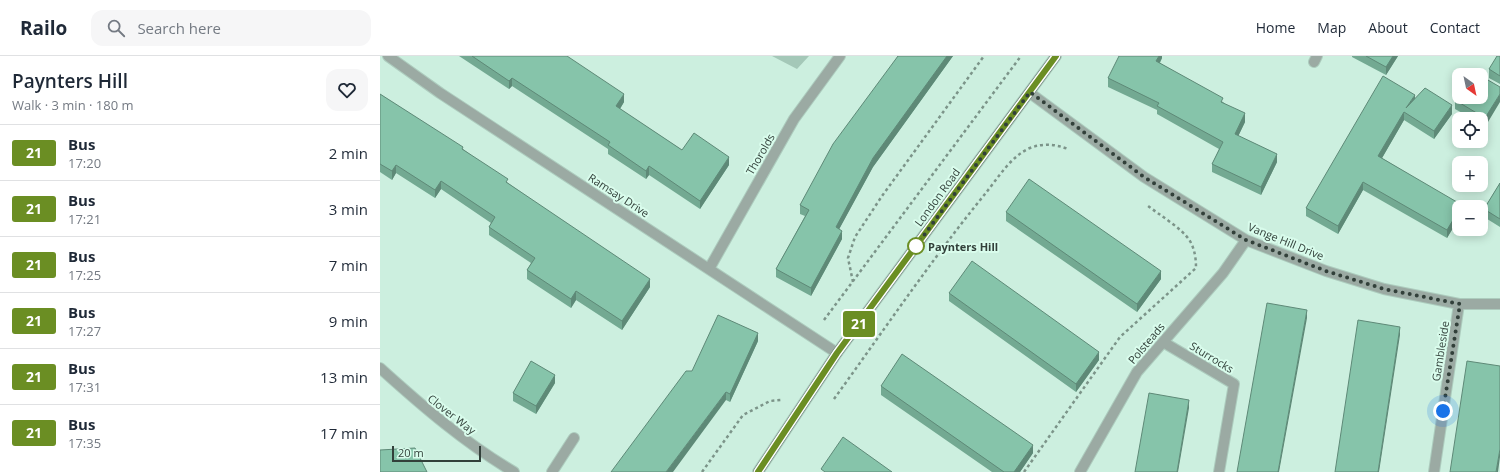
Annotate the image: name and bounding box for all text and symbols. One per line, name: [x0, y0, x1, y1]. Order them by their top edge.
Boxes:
search box: [91, 10, 371, 46]
text: Railo: [20, 15, 67, 41]
icon: search: [105, 17, 127, 39]
text: Search here: [137, 18, 221, 38]
text: Home: [1256, 18, 1295, 37]
text: Map: [1317, 18, 1346, 37]
text: About: [1368, 18, 1408, 37]
text: Contact: [1430, 18, 1480, 37]
text: Paynters Hill: [12, 68, 128, 94]
north arrow: [1452, 68, 1488, 104]
map controls: [1452, 68, 1488, 236]
button: heart: [326, 69, 368, 111]
text: Walk · 3 min · 180 m: [12, 96, 134, 114]
button: locate: [1452, 112, 1488, 148]
street label: Thorolds: [742, 131, 778, 177]
text: Bus: [68, 134, 95, 154]
text: 21: [26, 143, 42, 162]
text: 2 min: [329, 143, 368, 163]
text: 17:20: [68, 154, 101, 172]
button: +: [1452, 156, 1488, 192]
street label: London Road: [911, 165, 963, 229]
street label: Ramsay Drive: [586, 170, 652, 220]
text: Bus: [68, 190, 95, 210]
text: 21: [26, 199, 42, 218]
text: 3 min: [329, 199, 368, 219]
button: −: [1452, 200, 1488, 236]
text: 17:21: [68, 210, 101, 228]
street label: Vange Hill Drive: [1246, 219, 1326, 263]
marker: Paynters Hill: [907, 237, 925, 255]
place label: Paynters Hill: [928, 239, 998, 254]
text: Bus: [68, 246, 95, 266]
text: 21: [26, 255, 42, 274]
text: 7 min: [329, 255, 368, 275]
text: 17:25: [68, 266, 101, 284]
text: Bus: [68, 302, 95, 322]
text: 21: [26, 311, 42, 330]
text: 9 min: [329, 311, 368, 331]
line badge: 21: [841, 311, 877, 337]
text: 21: [851, 314, 867, 333]
street label: Polsteads: [1124, 319, 1168, 367]
street label: Gambleside: [1428, 320, 1452, 382]
text: 17:27: [68, 322, 101, 340]
street label: Sturrocks: [1187, 338, 1237, 376]
text: Bus: [68, 358, 95, 378]
text: 21: [26, 367, 42, 386]
text: 13 min: [320, 367, 368, 387]
text: 17:31: [68, 378, 101, 396]
street label: Clover Way: [425, 391, 480, 438]
your location: [1433, 401, 1453, 421]
text: Bus: [68, 414, 95, 434]
text: 21: [26, 423, 42, 442]
text: 17 min: [320, 423, 368, 443]
text: 17:35: [68, 434, 101, 452]
scale bar: [392, 444, 481, 463]
text: 20 m: [398, 445, 424, 460]

